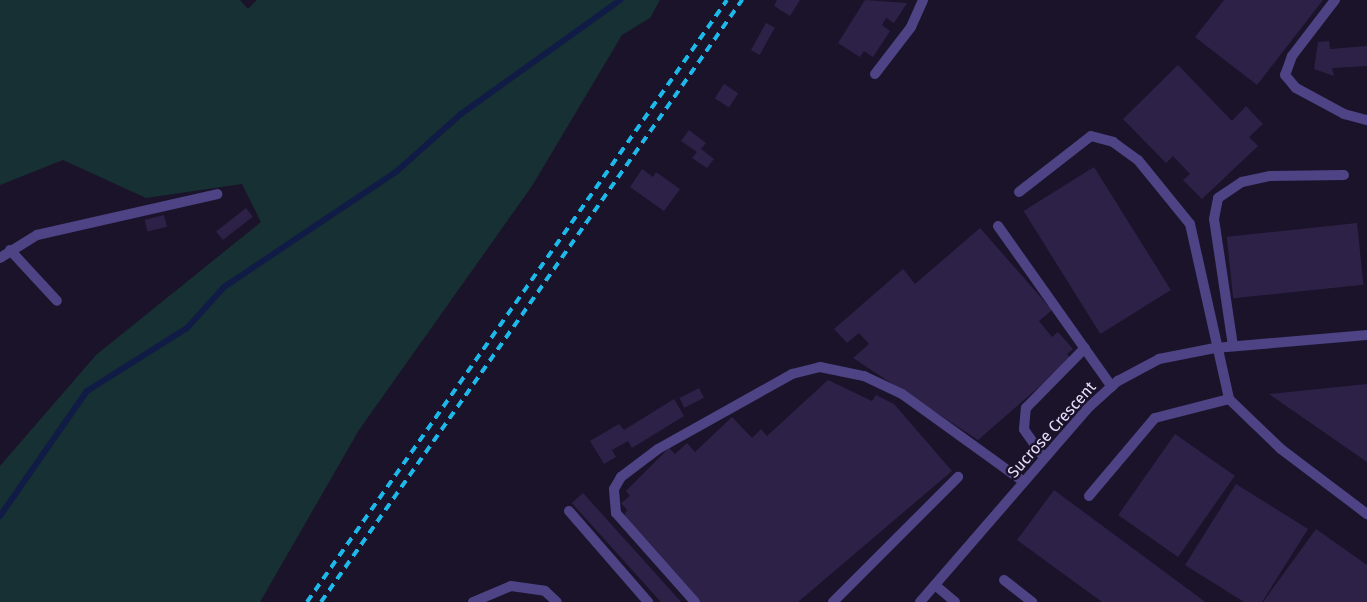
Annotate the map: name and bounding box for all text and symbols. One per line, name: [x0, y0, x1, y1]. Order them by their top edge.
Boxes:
street label: Sucrose Crescent: [1004, 378, 1100, 482]

